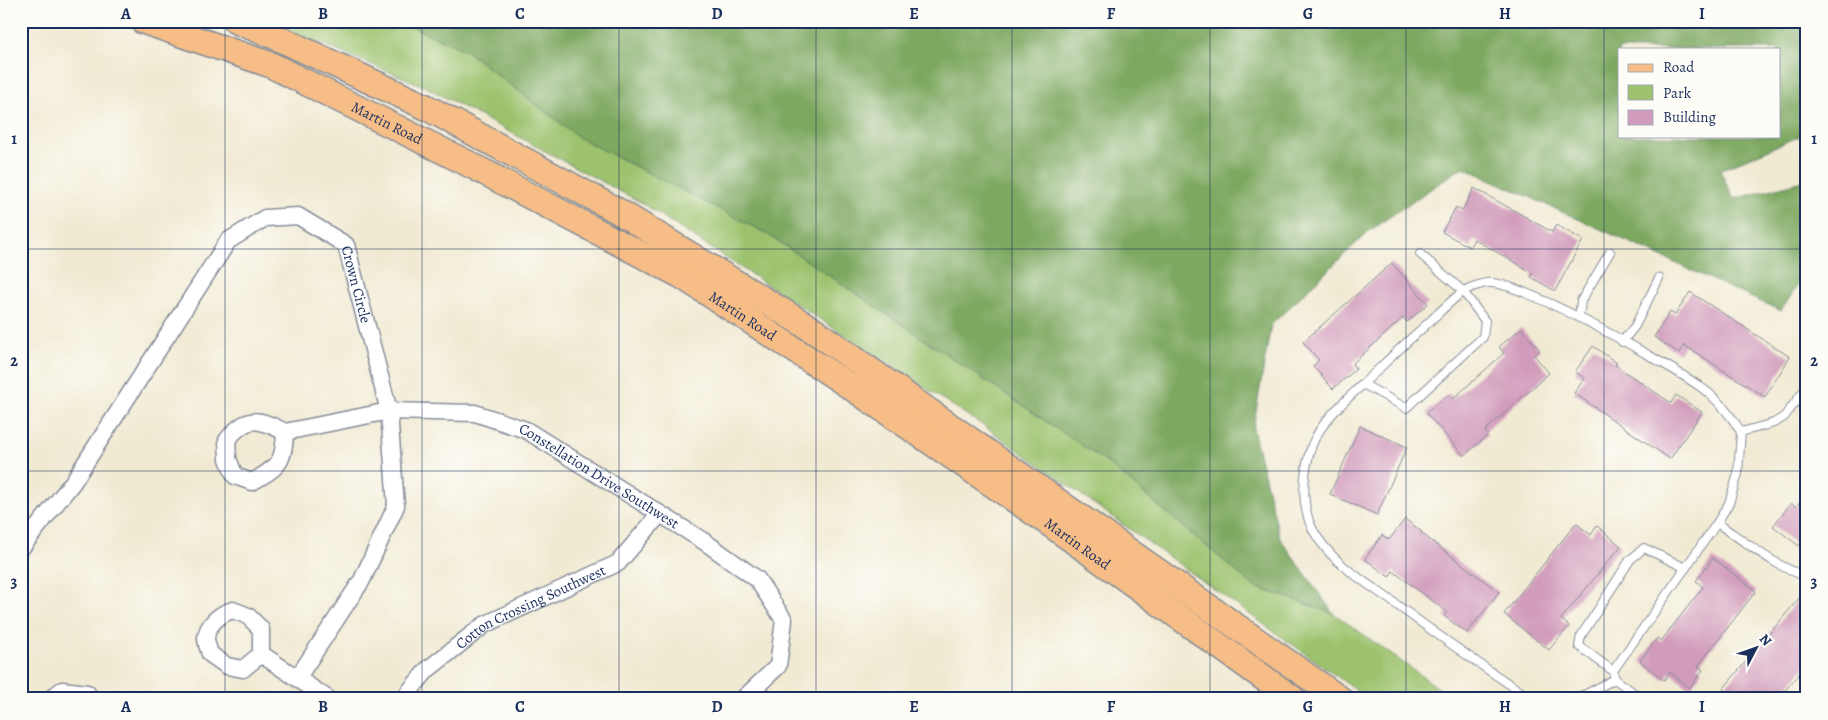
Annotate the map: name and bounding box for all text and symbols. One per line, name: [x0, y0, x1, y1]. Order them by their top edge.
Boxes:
text: A: [120, 3, 132, 25]
text: B: [318, 3, 328, 25]
text: C: [515, 3, 525, 25]
text: D: [711, 3, 723, 25]
text: E: [909, 3, 919, 25]
text: F: [1107, 3, 1116, 25]
text: G: [1303, 3, 1313, 25]
text: H: [1499, 3, 1511, 25]
text: I: [1699, 3, 1705, 25]
legend: [1618, 48, 1780, 138]
text: Road: [1663, 57, 1695, 77]
text: Park: [1663, 83, 1692, 103]
street label: Martin Road: [348, 97, 427, 150]
text: Building: [1663, 107, 1716, 127]
text: 1: [11, 128, 17, 150]
text: 1: [1811, 128, 1817, 150]
street label: Crown Circle: [337, 243, 376, 326]
street label: Martin Road: [705, 286, 781, 346]
text: 2: [10, 350, 18, 372]
text: 2: [1810, 350, 1818, 372]
street label: Constellation Drive Southwest: [517, 418, 683, 533]
street label: Martin Road: [1040, 513, 1115, 575]
street label: Cotton Crossing Southwest: [452, 560, 609, 654]
text: 3: [11, 571, 18, 593]
text: 3: [1811, 571, 1818, 593]
north arrow: [1730, 622, 1780, 672]
text: N: [1755, 630, 1776, 650]
text: A: [120, 696, 132, 718]
text: B: [318, 696, 328, 718]
text: C: [515, 696, 525, 718]
text: D: [711, 696, 723, 718]
text: E: [909, 696, 919, 718]
text: F: [1107, 696, 1116, 718]
text: G: [1303, 696, 1313, 718]
text: H: [1499, 696, 1511, 718]
text: I: [1699, 696, 1705, 718]

